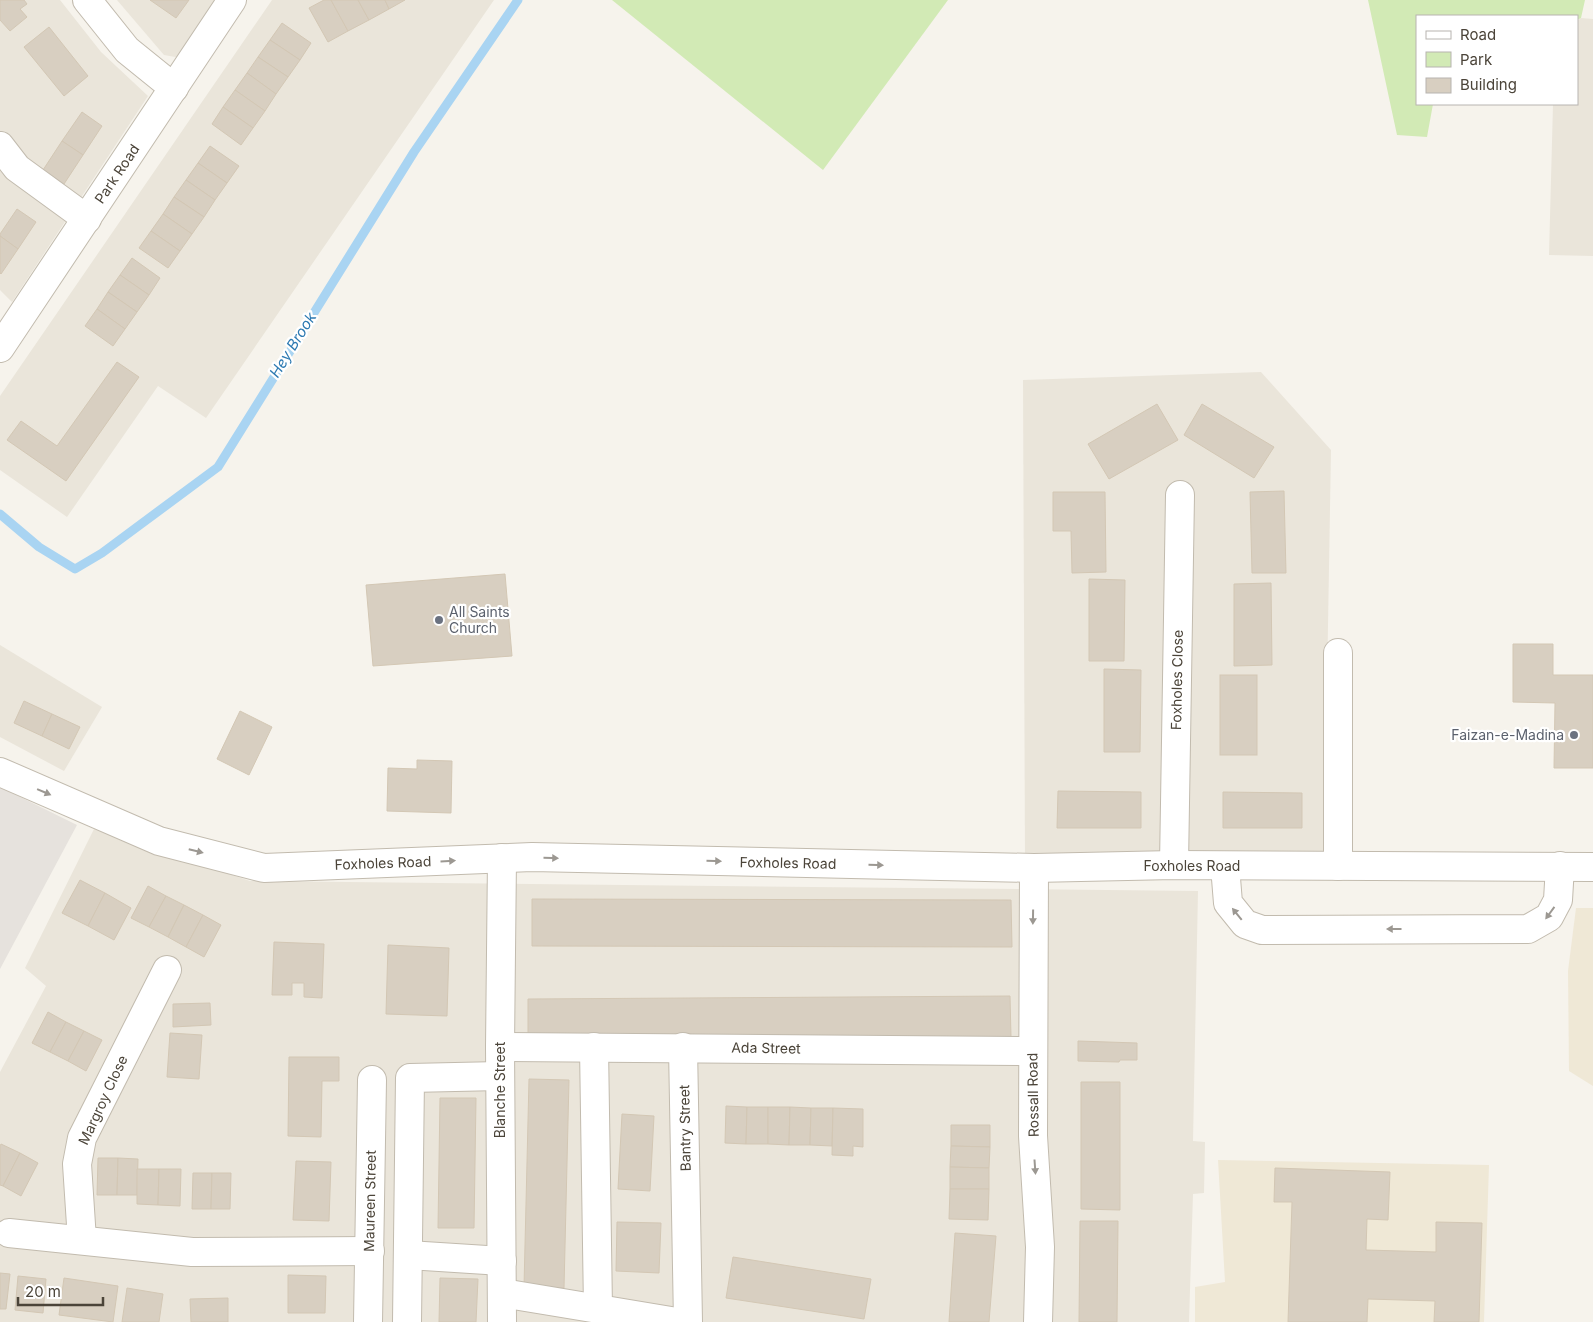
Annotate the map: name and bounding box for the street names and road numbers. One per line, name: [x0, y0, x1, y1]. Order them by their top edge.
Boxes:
street label: Park Road: [91, 141, 143, 207]
street label: Foxholes Close: [1167, 630, 1186, 730]
street label: Foxholes Road: [334, 852, 432, 873]
street label: Foxholes Road: [739, 853, 837, 872]
street label: Foxholes Road: [1144, 857, 1240, 874]
street label: Ada Street: [731, 1038, 801, 1057]
street label: Blanche Street: [491, 1041, 508, 1138]
street label: Margroy Close: [74, 1052, 131, 1147]
street label: Rossall Road: [1023, 1053, 1042, 1137]
street label: Bantry Street: [675, 1084, 694, 1171]
street label: Maureen Street: [360, 1150, 379, 1252]

